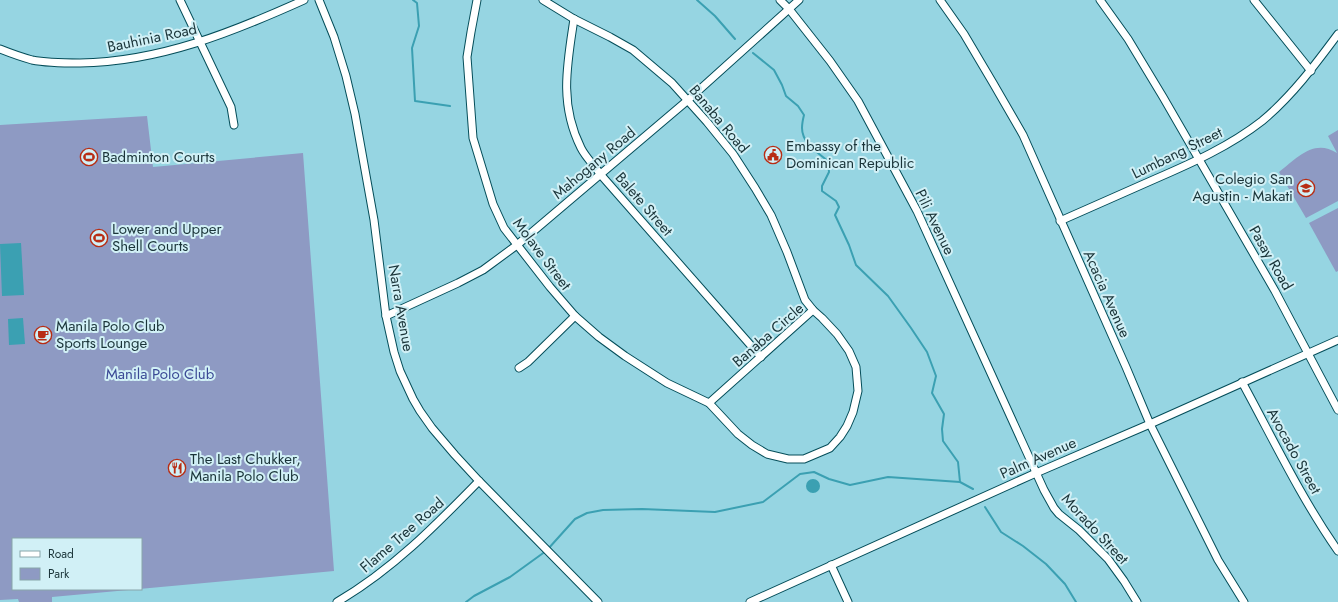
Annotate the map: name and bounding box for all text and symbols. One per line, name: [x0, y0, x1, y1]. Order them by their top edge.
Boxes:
street label: Bauhinia Road: [105, 18, 199, 58]
street label: Banaba Road: [684, 80, 754, 158]
street label: Lumbang Street: [1128, 121, 1226, 184]
street label: Mahogany Road: [548, 122, 640, 204]
place label: Embassy of the Dominican Republic: [786, 135, 914, 174]
public building icon: Embassy of the Dominican Republic: [763, 145, 783, 165]
place label: Badminton Courts: [102, 146, 215, 168]
sports icon: Badminton Courts: [79, 147, 99, 167]
street label: Balete Street: [610, 167, 678, 241]
place label: Colegio San Agustin - Makati: [1192, 168, 1293, 207]
school or university icon: Colegio San Agustin - Makati: [1296, 178, 1316, 198]
street label: Pili Avenue: [910, 185, 961, 259]
street label: Molave Street: [508, 213, 577, 295]
place label: Lower and Upper Shell Courts: [112, 218, 222, 257]
street label: Pasay Road: [1244, 221, 1298, 295]
sports icon: Lower and Upper Shell Courts: [89, 228, 109, 248]
street label: Acacia Avenue: [1078, 247, 1136, 342]
street label: Narra Avenue: [383, 263, 419, 353]
street label: Banaba Circle: [727, 298, 809, 372]
place label: Manila Polo Club Sports Lounge: [56, 315, 165, 354]
cafe icon: Manila Polo Club Sports Lounge: [33, 325, 53, 345]
park label: Manila Polo Club: [106, 363, 215, 385]
street label: Avocado Street: [1261, 404, 1327, 498]
street label: Palm Avenue: [996, 431, 1080, 485]
place label: The Last Chukker, Manila Polo Club: [190, 448, 301, 487]
restaurant icon: The Last Chukker, Manila Polo Club: [167, 458, 187, 478]
street label: Morado Street: [1056, 489, 1134, 570]
street label: Flame Tree Road: [355, 492, 449, 578]
legend: [12, 538, 142, 590]
text: Road: [48, 545, 74, 563]
text: Park: [48, 565, 70, 583]

